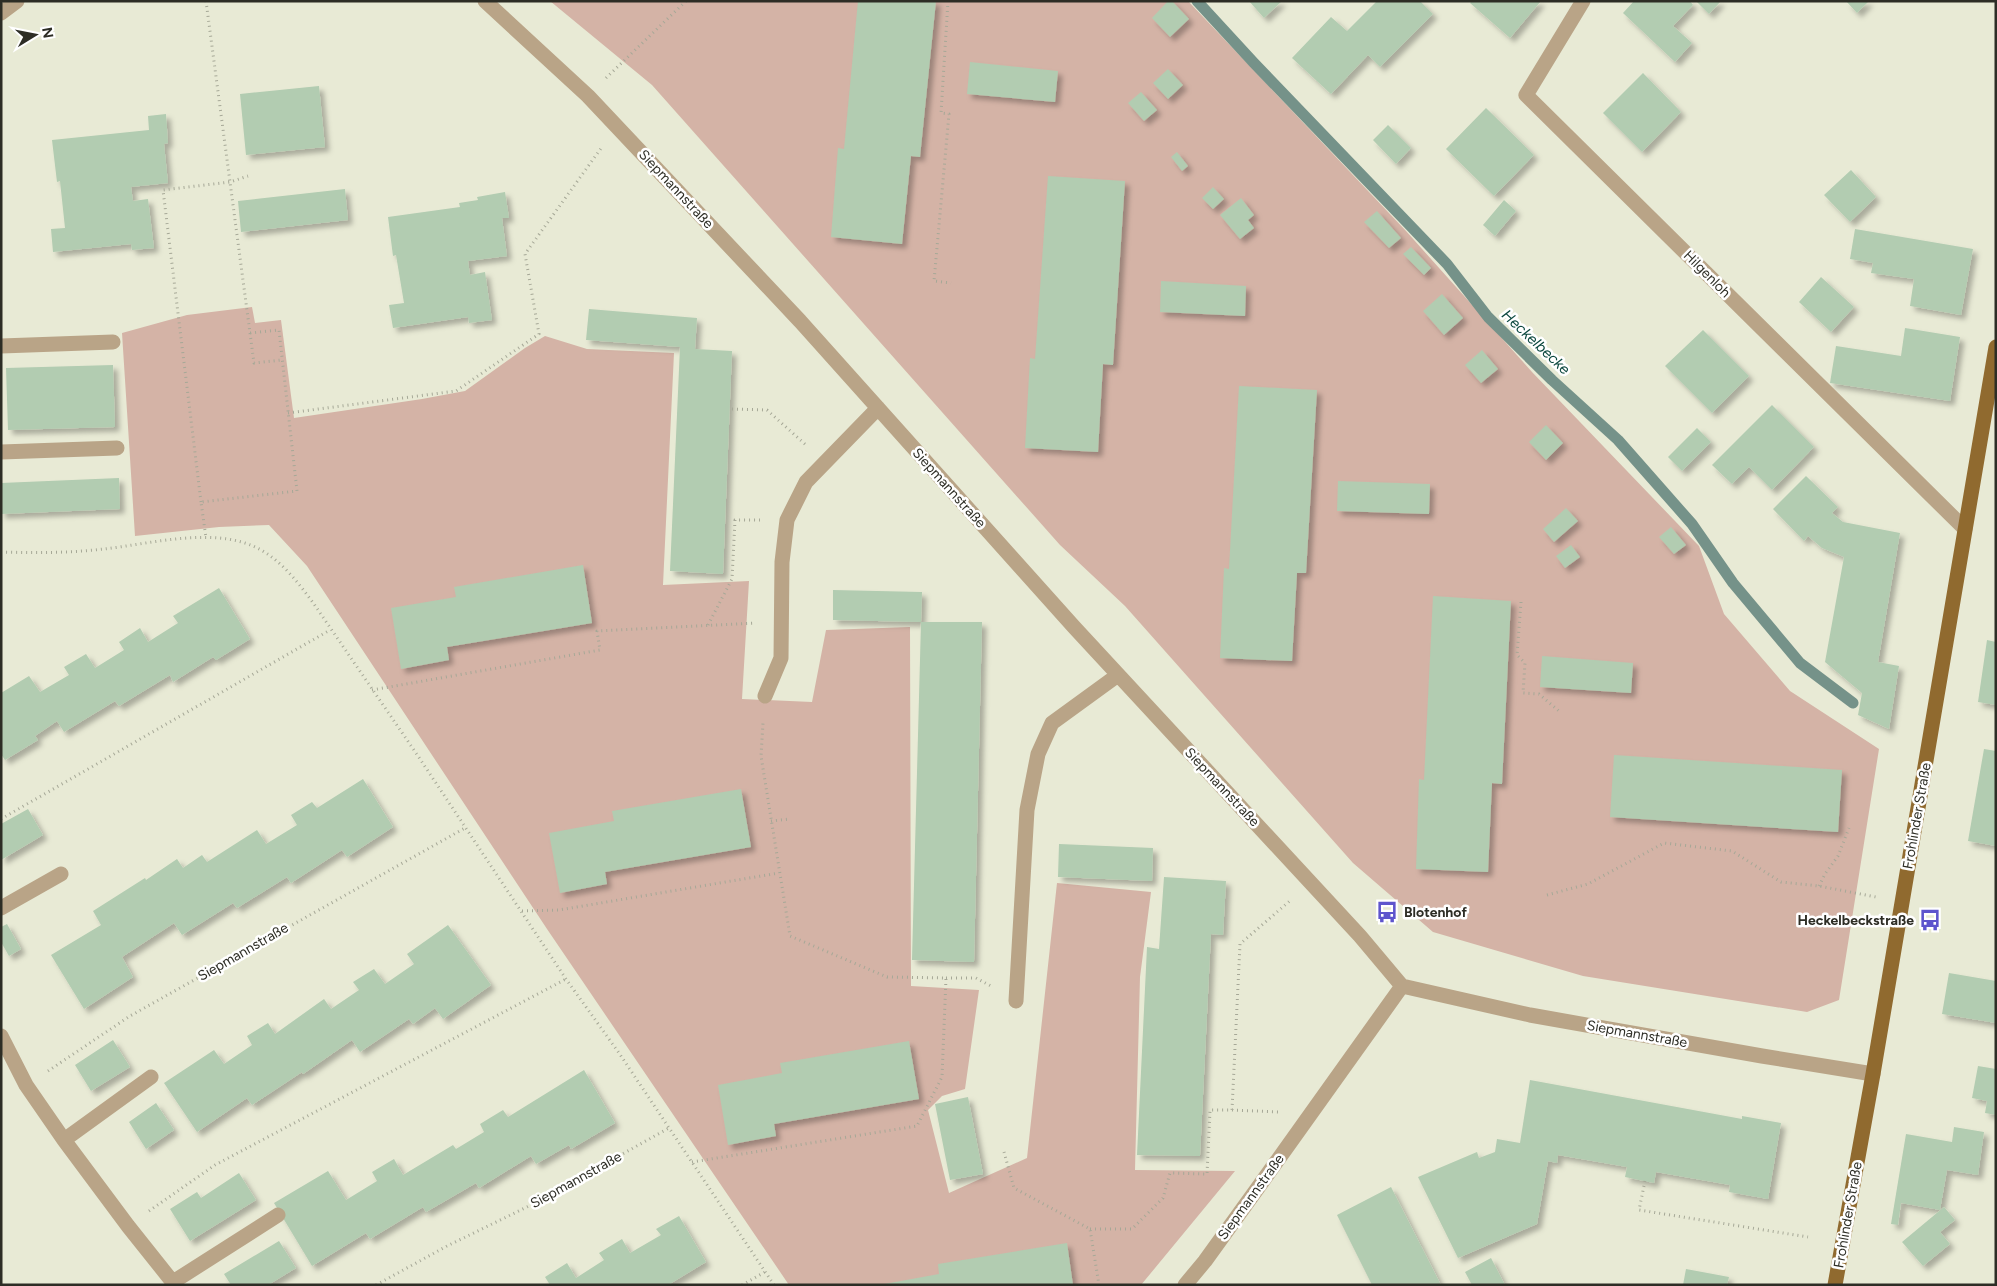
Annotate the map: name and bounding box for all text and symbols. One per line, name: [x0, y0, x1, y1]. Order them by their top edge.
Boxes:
north arrow: [10, 10, 60, 60]
text: N: [38, 26, 57, 40]
street label: Siepmannstraße: [635, 146, 717, 232]
street label: Hilgenloh: [1680, 247, 1734, 301]
water label: Heckelbecke: [1498, 306, 1574, 378]
street label: Siepmannstraße: [909, 445, 990, 532]
street label: Siepmannstraße: [1181, 744, 1263, 830]
street label: Frohlinder Straße: [1899, 761, 1935, 870]
bus stop icon: Blotenhof: [1374, 899, 1400, 925]
place label: Blotenhof: [1404, 904, 1467, 921]
bus stop icon: Heckelbeckstraße: [1917, 907, 1943, 933]
place label: Heckelbeckstraße: [1798, 912, 1914, 929]
street label: Siepmannstraße: [195, 919, 292, 985]
street label: Siepmannstraße: [1585, 1017, 1689, 1051]
street label: Siepmannstraße: [527, 1148, 625, 1212]
street label: Siepmannstraße: [1214, 1151, 1288, 1243]
street label: Frohlinder Straße: [1830, 1160, 1866, 1269]

